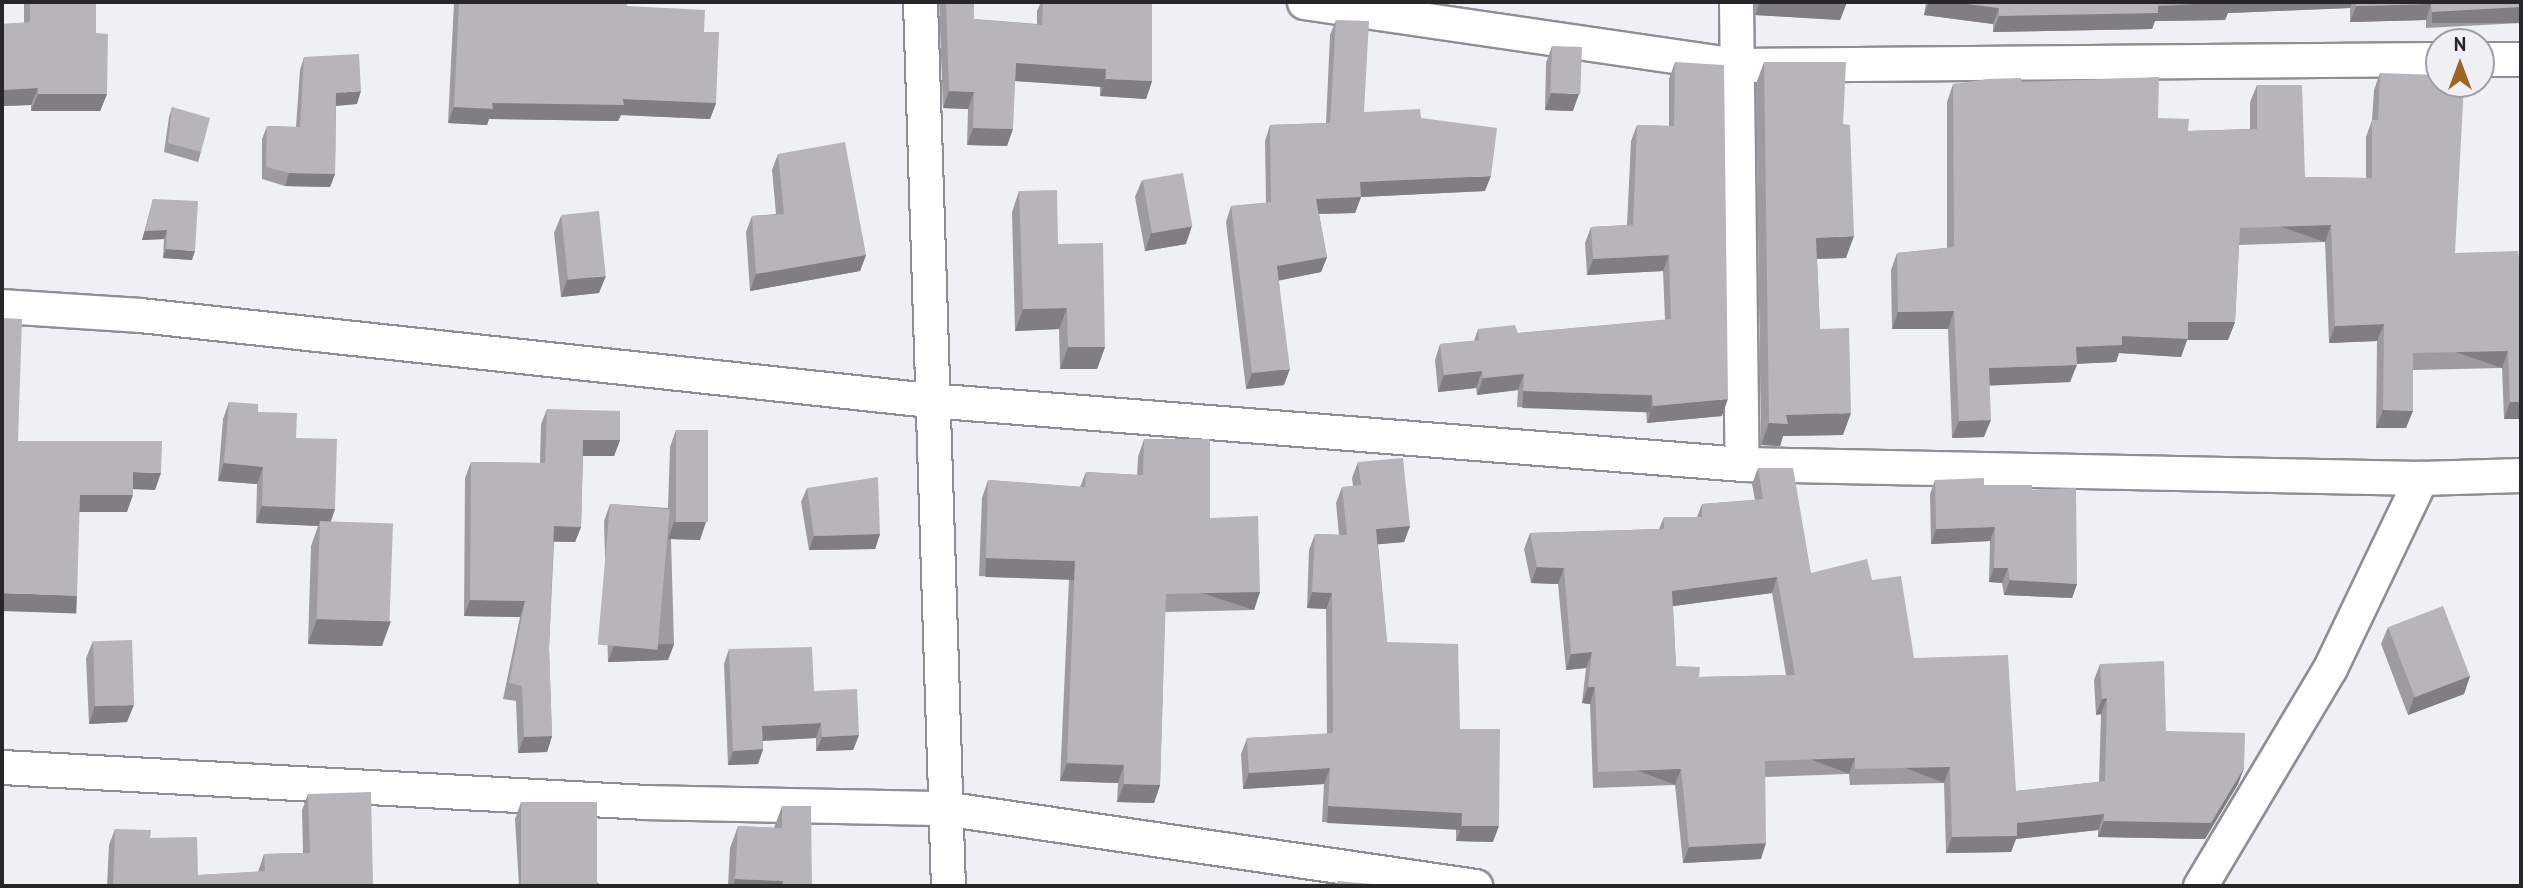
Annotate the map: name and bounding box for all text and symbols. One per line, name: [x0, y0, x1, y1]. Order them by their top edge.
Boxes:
north arrow: [2425, 28, 2495, 98]
text: N: [2454, 32, 2466, 56]

